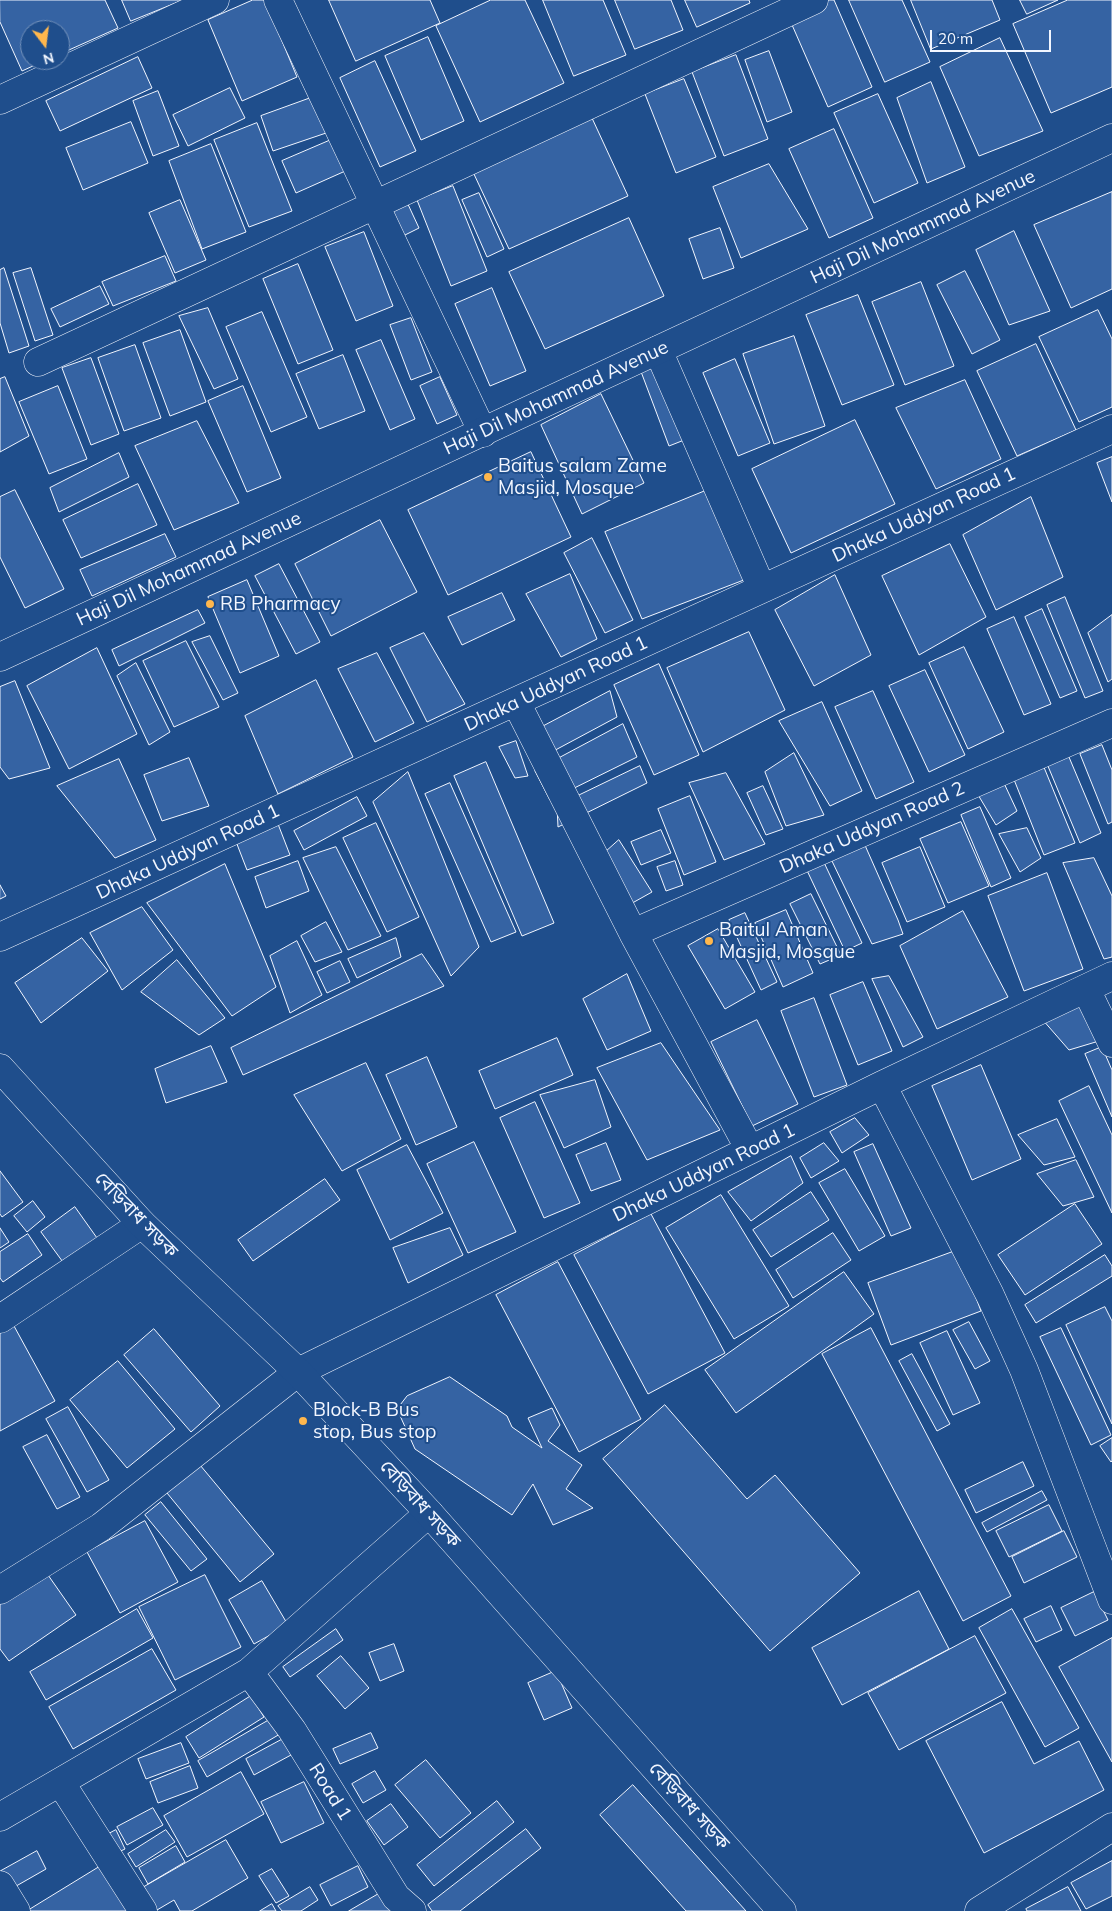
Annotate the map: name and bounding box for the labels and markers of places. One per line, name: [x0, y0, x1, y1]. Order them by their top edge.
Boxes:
place label: Baitus salam Zame Masjid, Mosque: [498, 455, 667, 499]
marker: Baitus salam Zame Masjid, Mosque: [482, 471, 494, 483]
place label: RB Pharmacy: [220, 593, 340, 615]
marker: RB Pharmacy: [204, 598, 216, 610]
place label: Baitul Aman Masjid, Mosque: [719, 919, 855, 963]
marker: Baitul Aman Masjid, Mosque: [703, 935, 715, 947]
place label: Block-B Bus stop, Bus stop: [313, 1399, 436, 1443]
marker: Block-B Bus stop, Bus stop: [297, 1415, 309, 1427]

